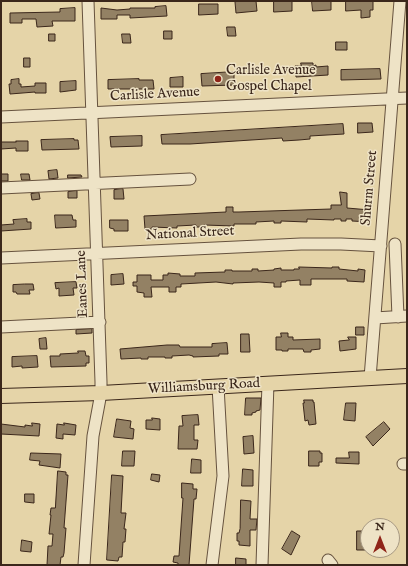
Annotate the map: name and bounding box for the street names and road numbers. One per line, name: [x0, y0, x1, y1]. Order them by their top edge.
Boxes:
street label: Carlisle Avenue: [110, 84, 200, 106]
street label: Shurm Street: [358, 150, 382, 226]
street label: National Street: [145, 223, 235, 245]
street label: Eanes Lane: [73, 250, 93, 318]
street label: Williamsburg Road: [147, 376, 261, 398]

